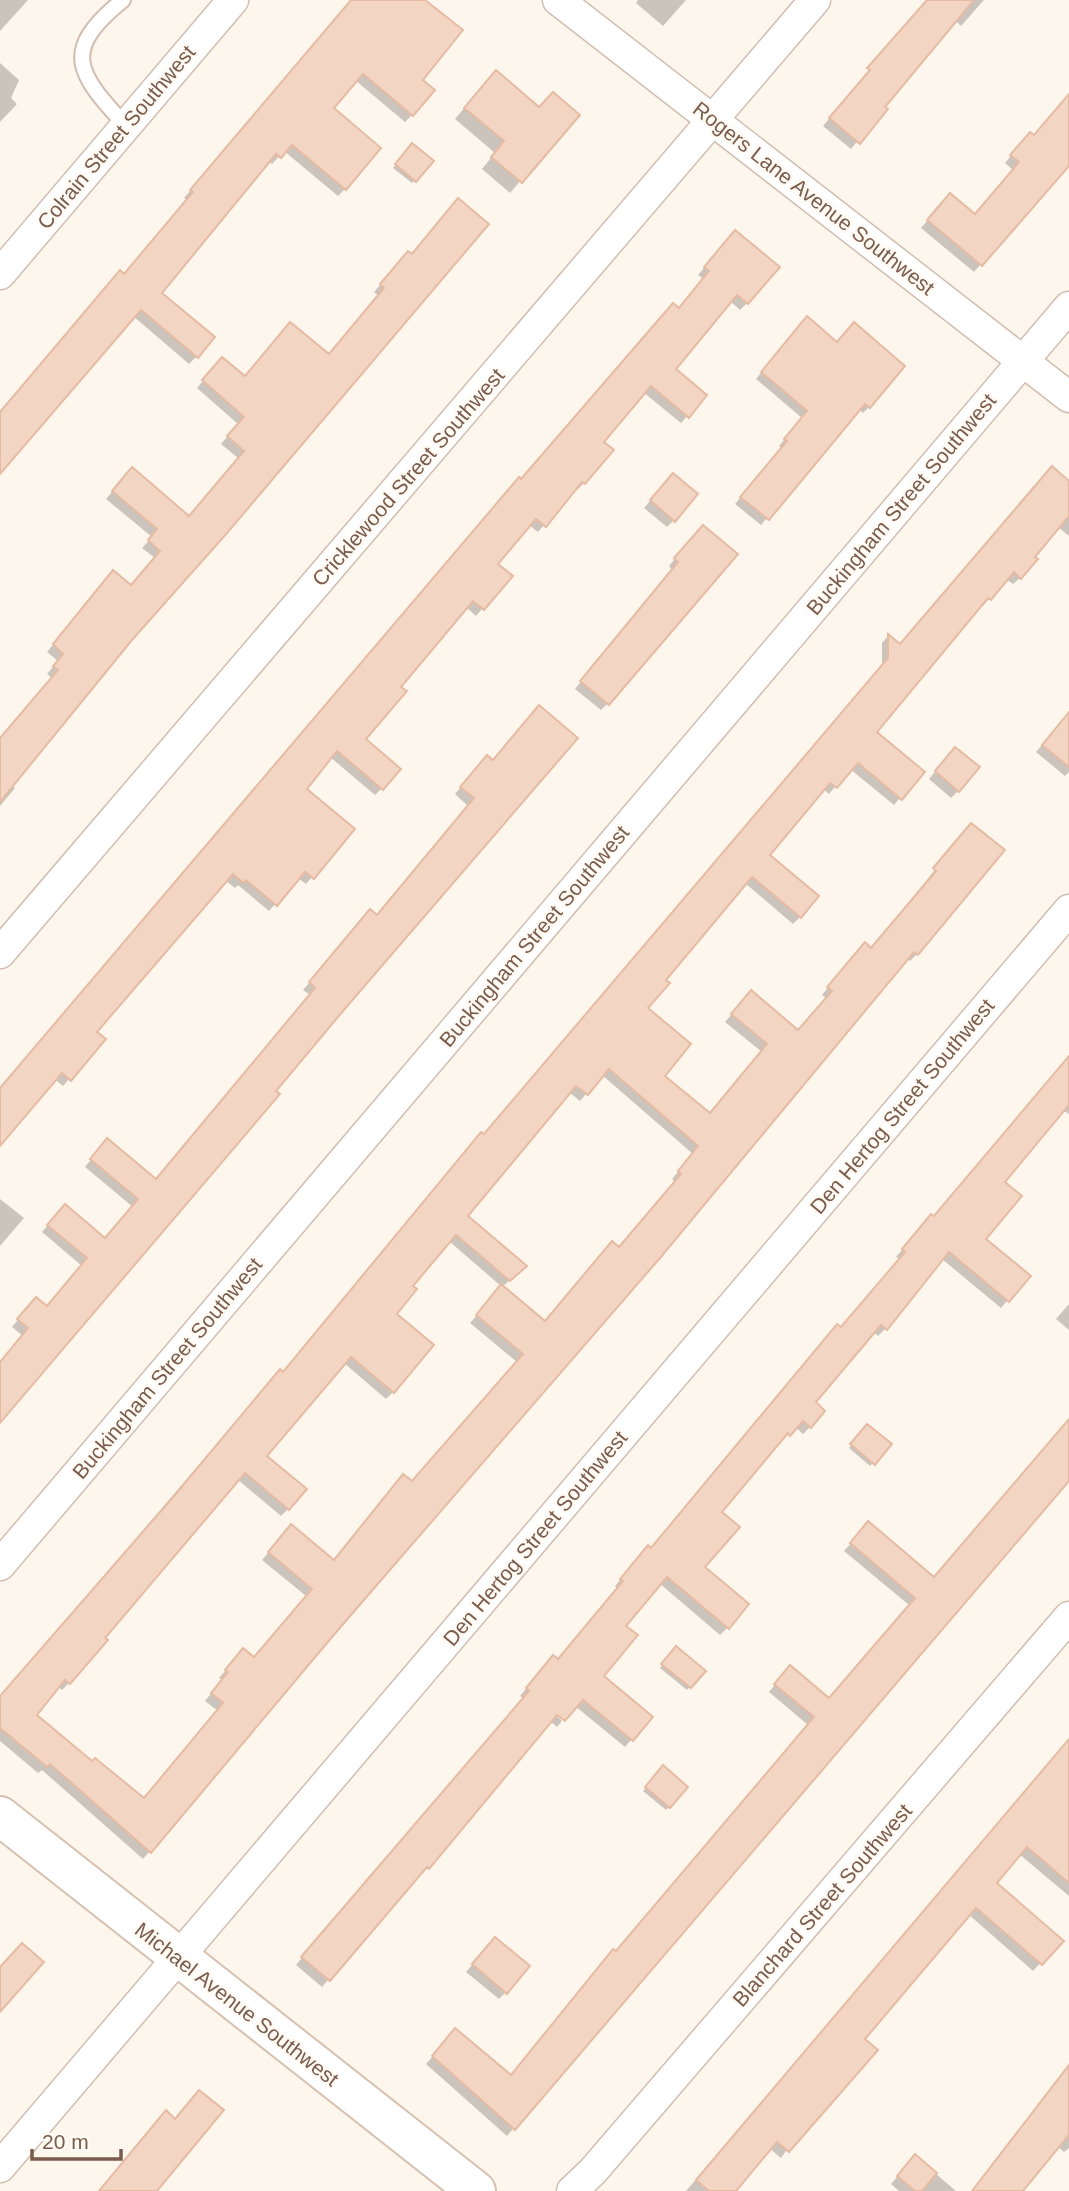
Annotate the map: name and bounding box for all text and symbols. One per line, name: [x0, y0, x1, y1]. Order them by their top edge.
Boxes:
street label: Colrain Street Southwest: [33, 41, 200, 233]
street label: Rogers Lane Avenue Southwest: [689, 97, 939, 299]
street label: Cricklewood Street Southwest: [307, 364, 509, 590]
street label: Buckingham Street Southwest: [802, 389, 1000, 619]
street label: Buckingham Street Southwest: [435, 821, 633, 1051]
street label: Den Hertog Street Southwest: [805, 994, 999, 1218]
street label: Buckingham Street Southwest: [68, 1253, 266, 1483]
street label: Den Hertog Street Southwest: [438, 1426, 632, 1650]
street label: Blanchard Street Southwest: [728, 1799, 916, 2011]
street label: Michael Avenue Southwest: [131, 1917, 343, 2091]
scale bar: [32, 2118, 121, 2162]
text: 20 m: [42, 2130, 89, 2153]

